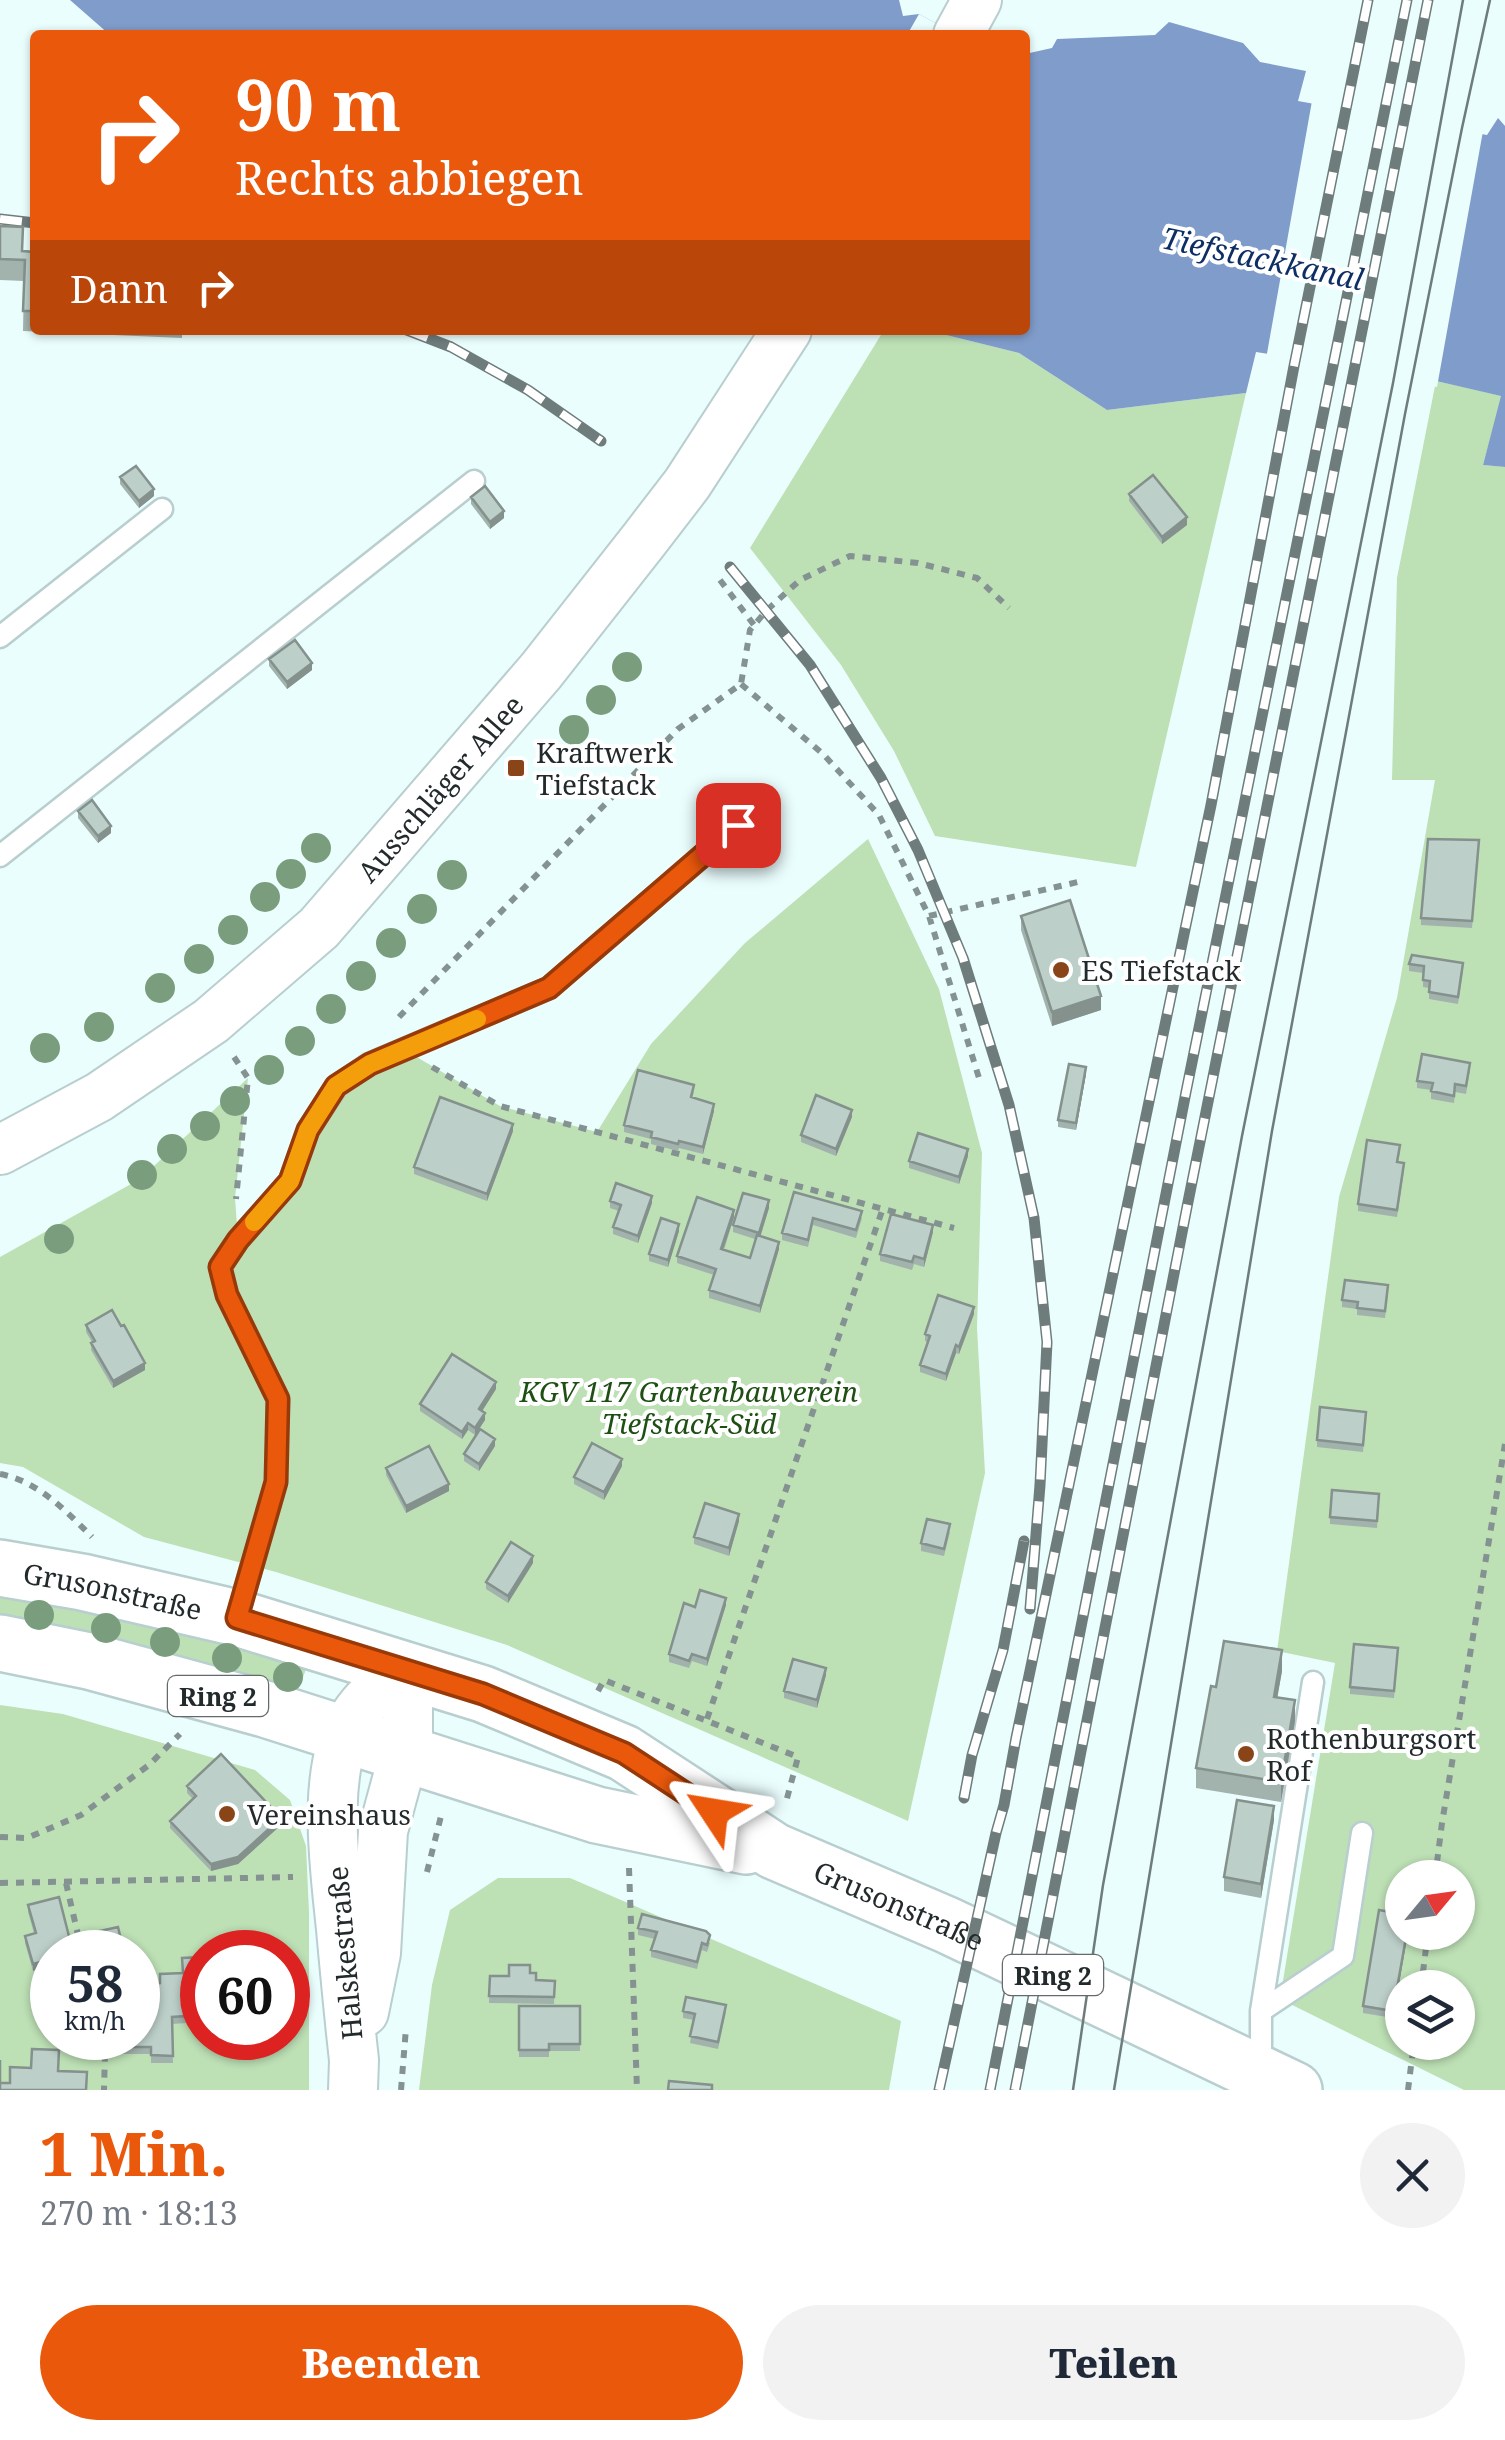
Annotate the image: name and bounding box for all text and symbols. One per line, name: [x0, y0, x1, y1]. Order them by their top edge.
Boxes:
text: 90 m: [235, 56, 401, 152]
icon: right: [70, 70, 200, 200]
text: Rechts abbiegen: [235, 147, 584, 208]
water label: Tiefstackkanal: [1159, 217, 1367, 299]
icon: right: [188, 260, 243, 315]
text: Dann: [70, 262, 168, 314]
street label: Ausschläger Allee: [348, 686, 531, 890]
place label: Kraftwerk Tiefstack: [536, 733, 673, 803]
marker: Kraftwerk Tiefstack: [505, 757, 527, 779]
pin: [696, 783, 781, 868]
icon: arrive: [711, 798, 766, 853]
place label: ES Tiefstack: [1081, 951, 1241, 989]
marker: ES Tiefstack: [1050, 959, 1072, 981]
park label: KGV 117 Gartenbauverein Tiefstack-Süd: [519, 1372, 858, 1442]
street label: Grusonstraße: [21, 1553, 206, 1628]
road number: Ring 2: [168, 1676, 268, 1716]
place label: Rothenburgsort Rof: [1266, 1719, 1476, 1789]
marker: Rothenburgsort Rof: [1235, 1743, 1257, 1765]
position arrow: [662, 1760, 766, 1864]
place label: Vereinshaus: [247, 1795, 411, 1833]
marker: Vereinshaus: [216, 1803, 238, 1825]
street label: Grusonstraße: [808, 1851, 990, 1959]
north arrow: [1385, 1860, 1475, 1950]
map controls: [1385, 1860, 1475, 2060]
street label: Halskestraße: [317, 1865, 371, 2041]
speed limit sign: 60: [180, 1930, 310, 2060]
text: 58: [67, 1949, 123, 2017]
road number: Ring 2: [1003, 1955, 1103, 1995]
button: layers: [1385, 1970, 1475, 2060]
text: km/h: [64, 2003, 126, 2037]
text: 1 Min.: [40, 2112, 228, 2194]
button: close: [1360, 2123, 1465, 2228]
text: 270 m · 18:13: [40, 2191, 238, 2234]
button: Beenden: [40, 2305, 743, 2420]
button: Teilen: [763, 2305, 1465, 2420]

